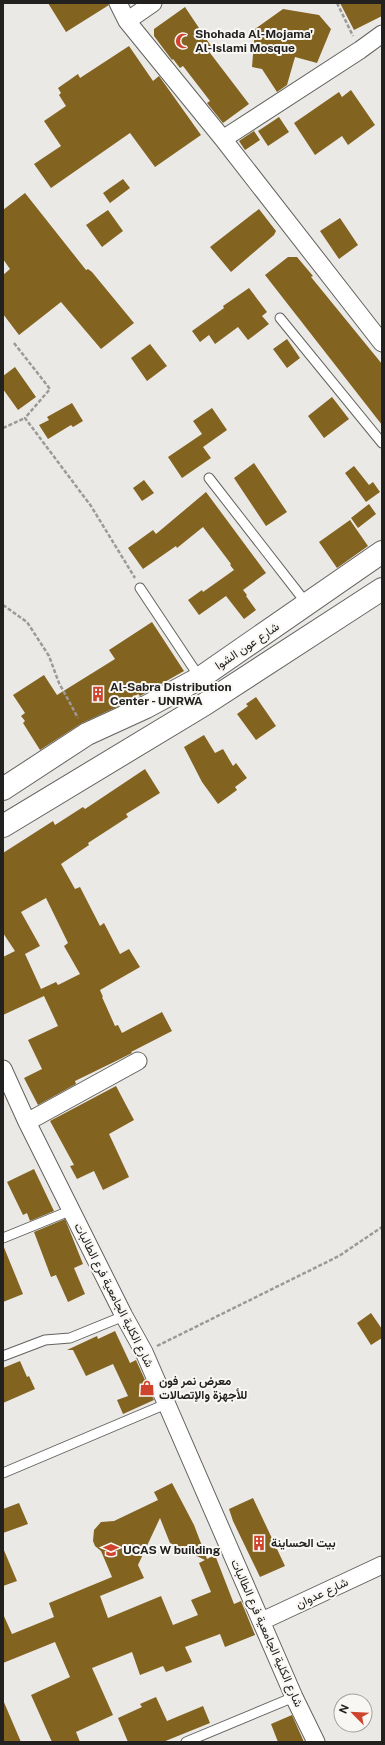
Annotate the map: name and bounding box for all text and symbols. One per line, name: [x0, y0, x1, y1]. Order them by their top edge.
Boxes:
place label: Shohada Al-Mojama' Al-Islami Mosque: [195, 27, 313, 55]
mosque icon: Shohada Al-Mojama' Al-Islami Mosque: [174, 32, 192, 50]
street label: شارع عون الشوا: [212, 619, 283, 674]
place label: Al-Sabra Distribution Center - UNRWA: [110, 680, 232, 708]
building icon: Al-Sabra Distribution Center - UNRWA: [89, 685, 107, 703]
street label: شارع الكلية الجامعية فرع الطالبات: [70, 1220, 157, 1370]
place label: معرض نمر فون للأجهزة والإتصالات: [159, 1374, 247, 1403]
shop icon: معرض نمر فون للأجهزة والإتصالات: [138, 1379, 156, 1397]
building icon: بيت الحساينة: [250, 1534, 268, 1552]
place label: بيت الحساينة: [271, 1536, 336, 1550]
school or university icon: UCAS W building: [102, 1541, 120, 1559]
place label: UCAS W building: [123, 1543, 221, 1557]
street label: شارع الكلية الجامعية فرع الطالبات: [226, 1557, 306, 1710]
street label: شارع عدوان: [294, 1575, 351, 1613]
north arrow: [333, 1693, 373, 1733]
text: N: [337, 1703, 351, 1715]

